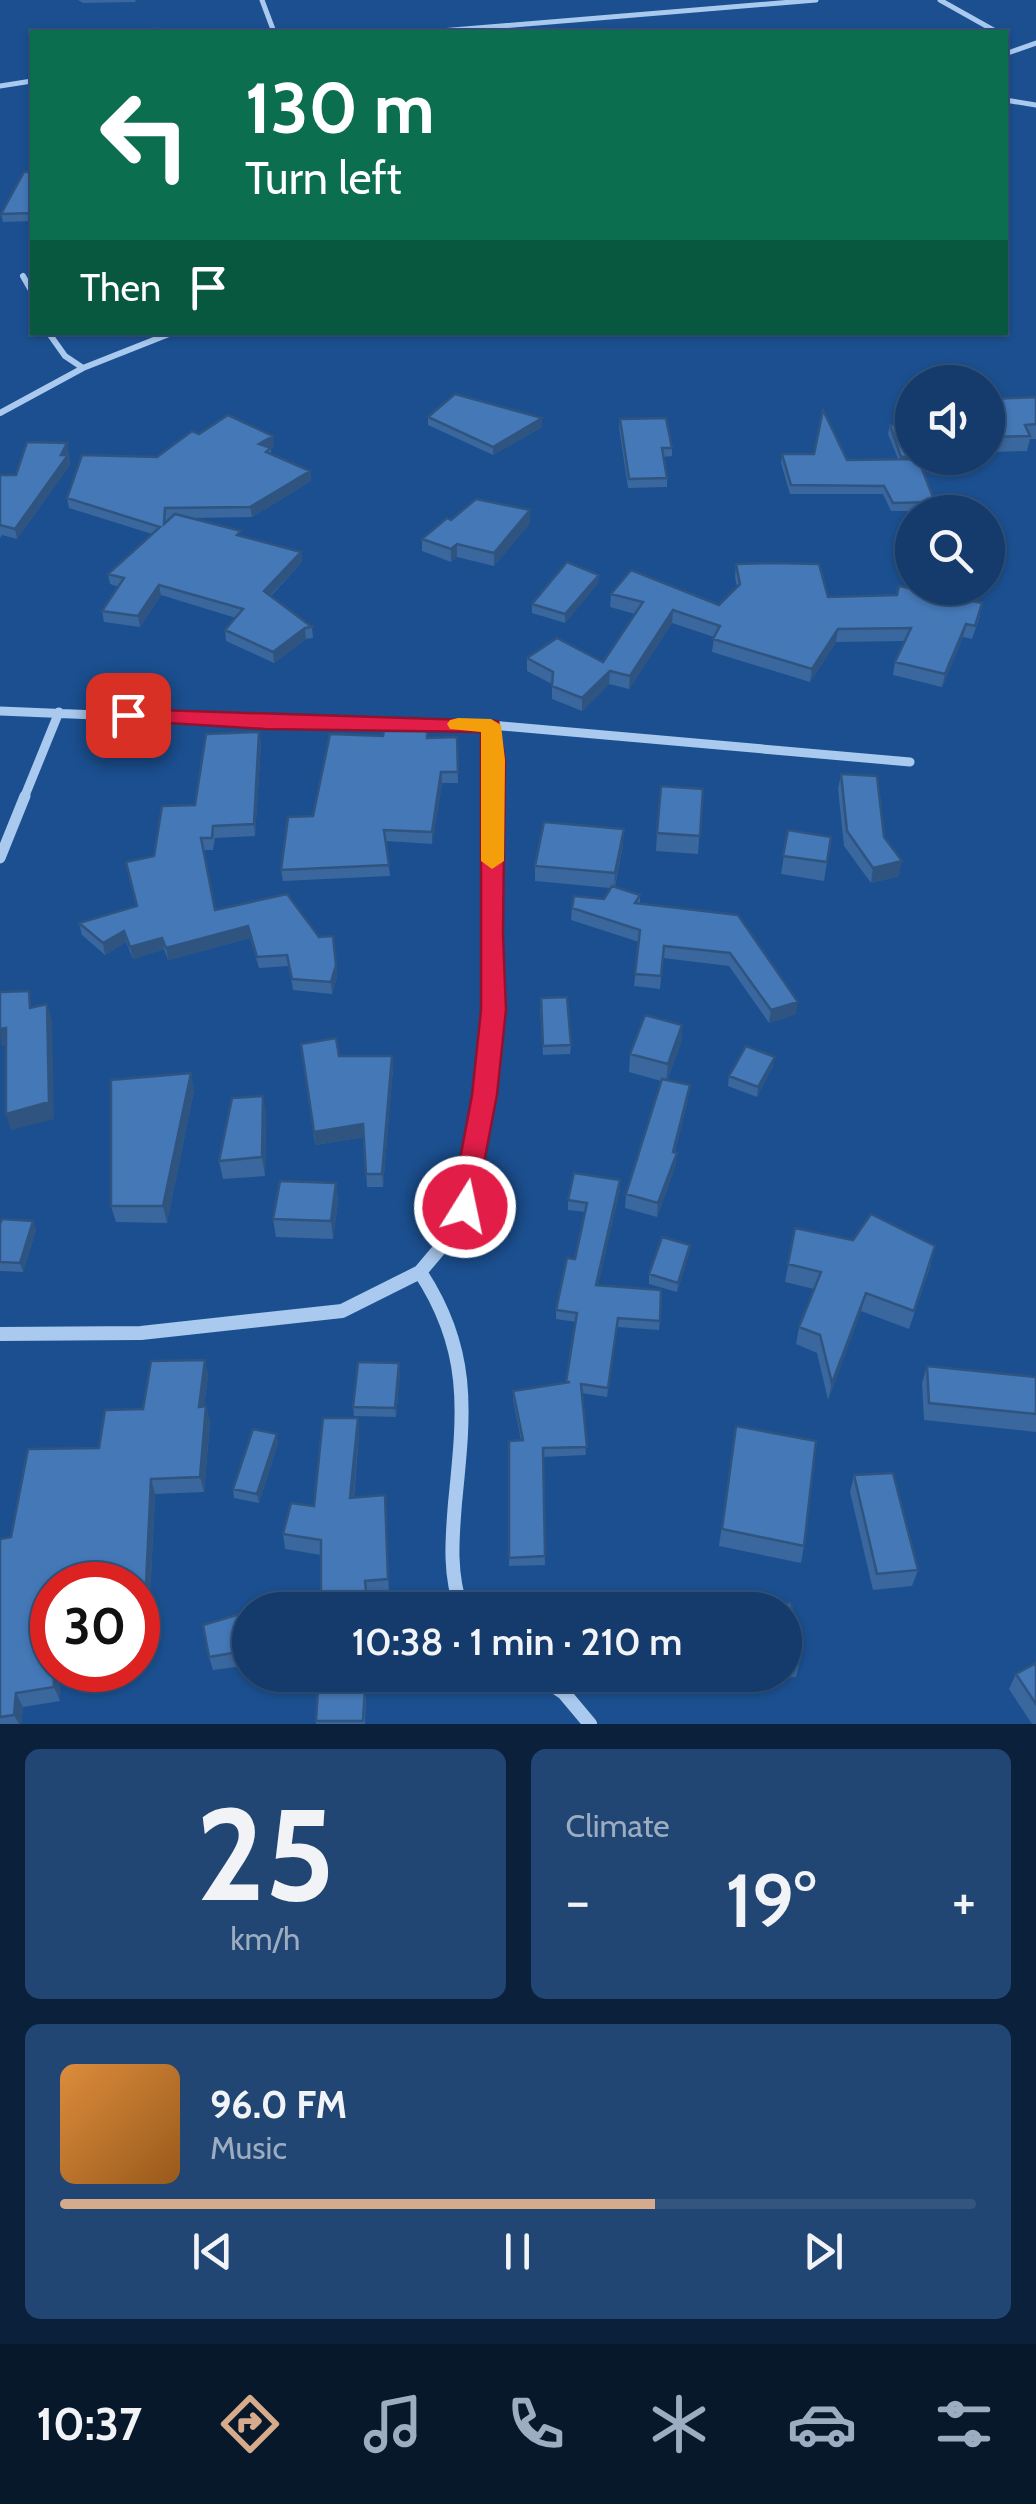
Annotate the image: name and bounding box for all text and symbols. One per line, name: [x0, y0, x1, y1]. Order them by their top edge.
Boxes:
text: 130 m: [245, 65, 435, 151]
icon: left: [80, 70, 210, 200]
text: Turn left: [245, 151, 402, 205]
icon: arrive: [181, 260, 236, 315]
text: Then: [80, 264, 161, 311]
map controls: [895, 365, 1005, 605]
button: sound: [895, 365, 1005, 475]
button: search: [895, 495, 1005, 605]
pin: [86, 673, 171, 758]
icon: arrive: [101, 688, 156, 743]
position arrow: [413, 1155, 517, 1259]
speed limit sign: 30: [30, 1562, 160, 1692]
text: 10:38 · 1 min · 210 m: [352, 1618, 682, 1665]
text: 25: [196, 1775, 335, 1933]
text: Climate: [566, 1806, 670, 1845]
text: 19°: [725, 1855, 816, 1946]
text: −: [566, 1867, 590, 1934]
text: +: [952, 1867, 976, 1934]
text: km/h: [230, 1919, 300, 1958]
text: 96.0 FM: [210, 2081, 347, 2128]
text: Music: [210, 2128, 287, 2167]
icon: previous: [185, 2224, 240, 2279]
icon: pause: [490, 2224, 545, 2279]
icon: next: [796, 2224, 851, 2279]
icon: directions: [215, 2389, 285, 2459]
icon: music: [358, 2389, 428, 2459]
icon: phone: [501, 2389, 571, 2459]
icon: climate: [644, 2389, 714, 2459]
icon: car: [787, 2389, 857, 2459]
icon: filters: [929, 2389, 999, 2459]
text: 10:37: [36, 2397, 142, 2451]

